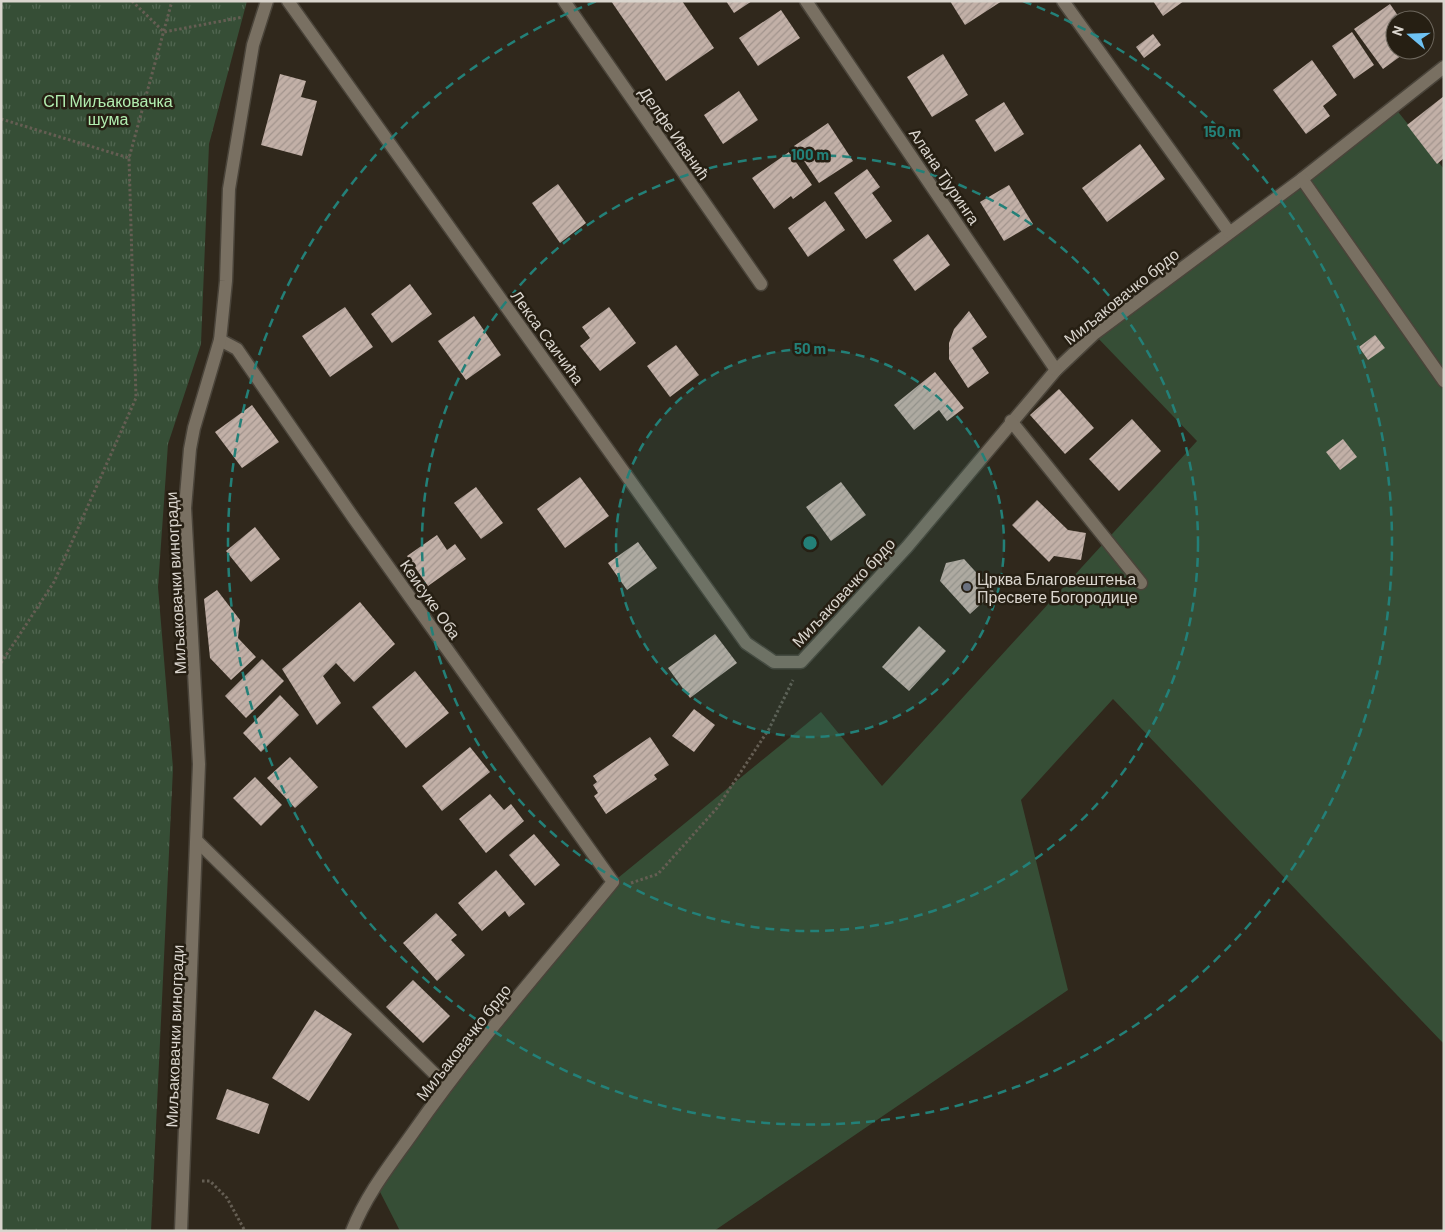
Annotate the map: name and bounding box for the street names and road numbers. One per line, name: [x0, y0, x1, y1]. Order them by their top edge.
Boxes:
street label: Делфе Иванић: [636, 83, 714, 183]
street label: Алана Тјуринга: [906, 124, 984, 228]
street label: Миљаковачко брдо: [1060, 244, 1182, 348]
street label: Лекса Саичића: [508, 286, 588, 388]
street label: Миљаковачки виногради: [161, 491, 189, 675]
street label: Миљаковачко брдо: [788, 533, 898, 650]
street label: Кеисуке Оба: [397, 556, 465, 642]
street label: Миљаковачки виногради: [161, 944, 187, 1128]
street label: Миљаковачко брдо: [412, 980, 514, 1104]

